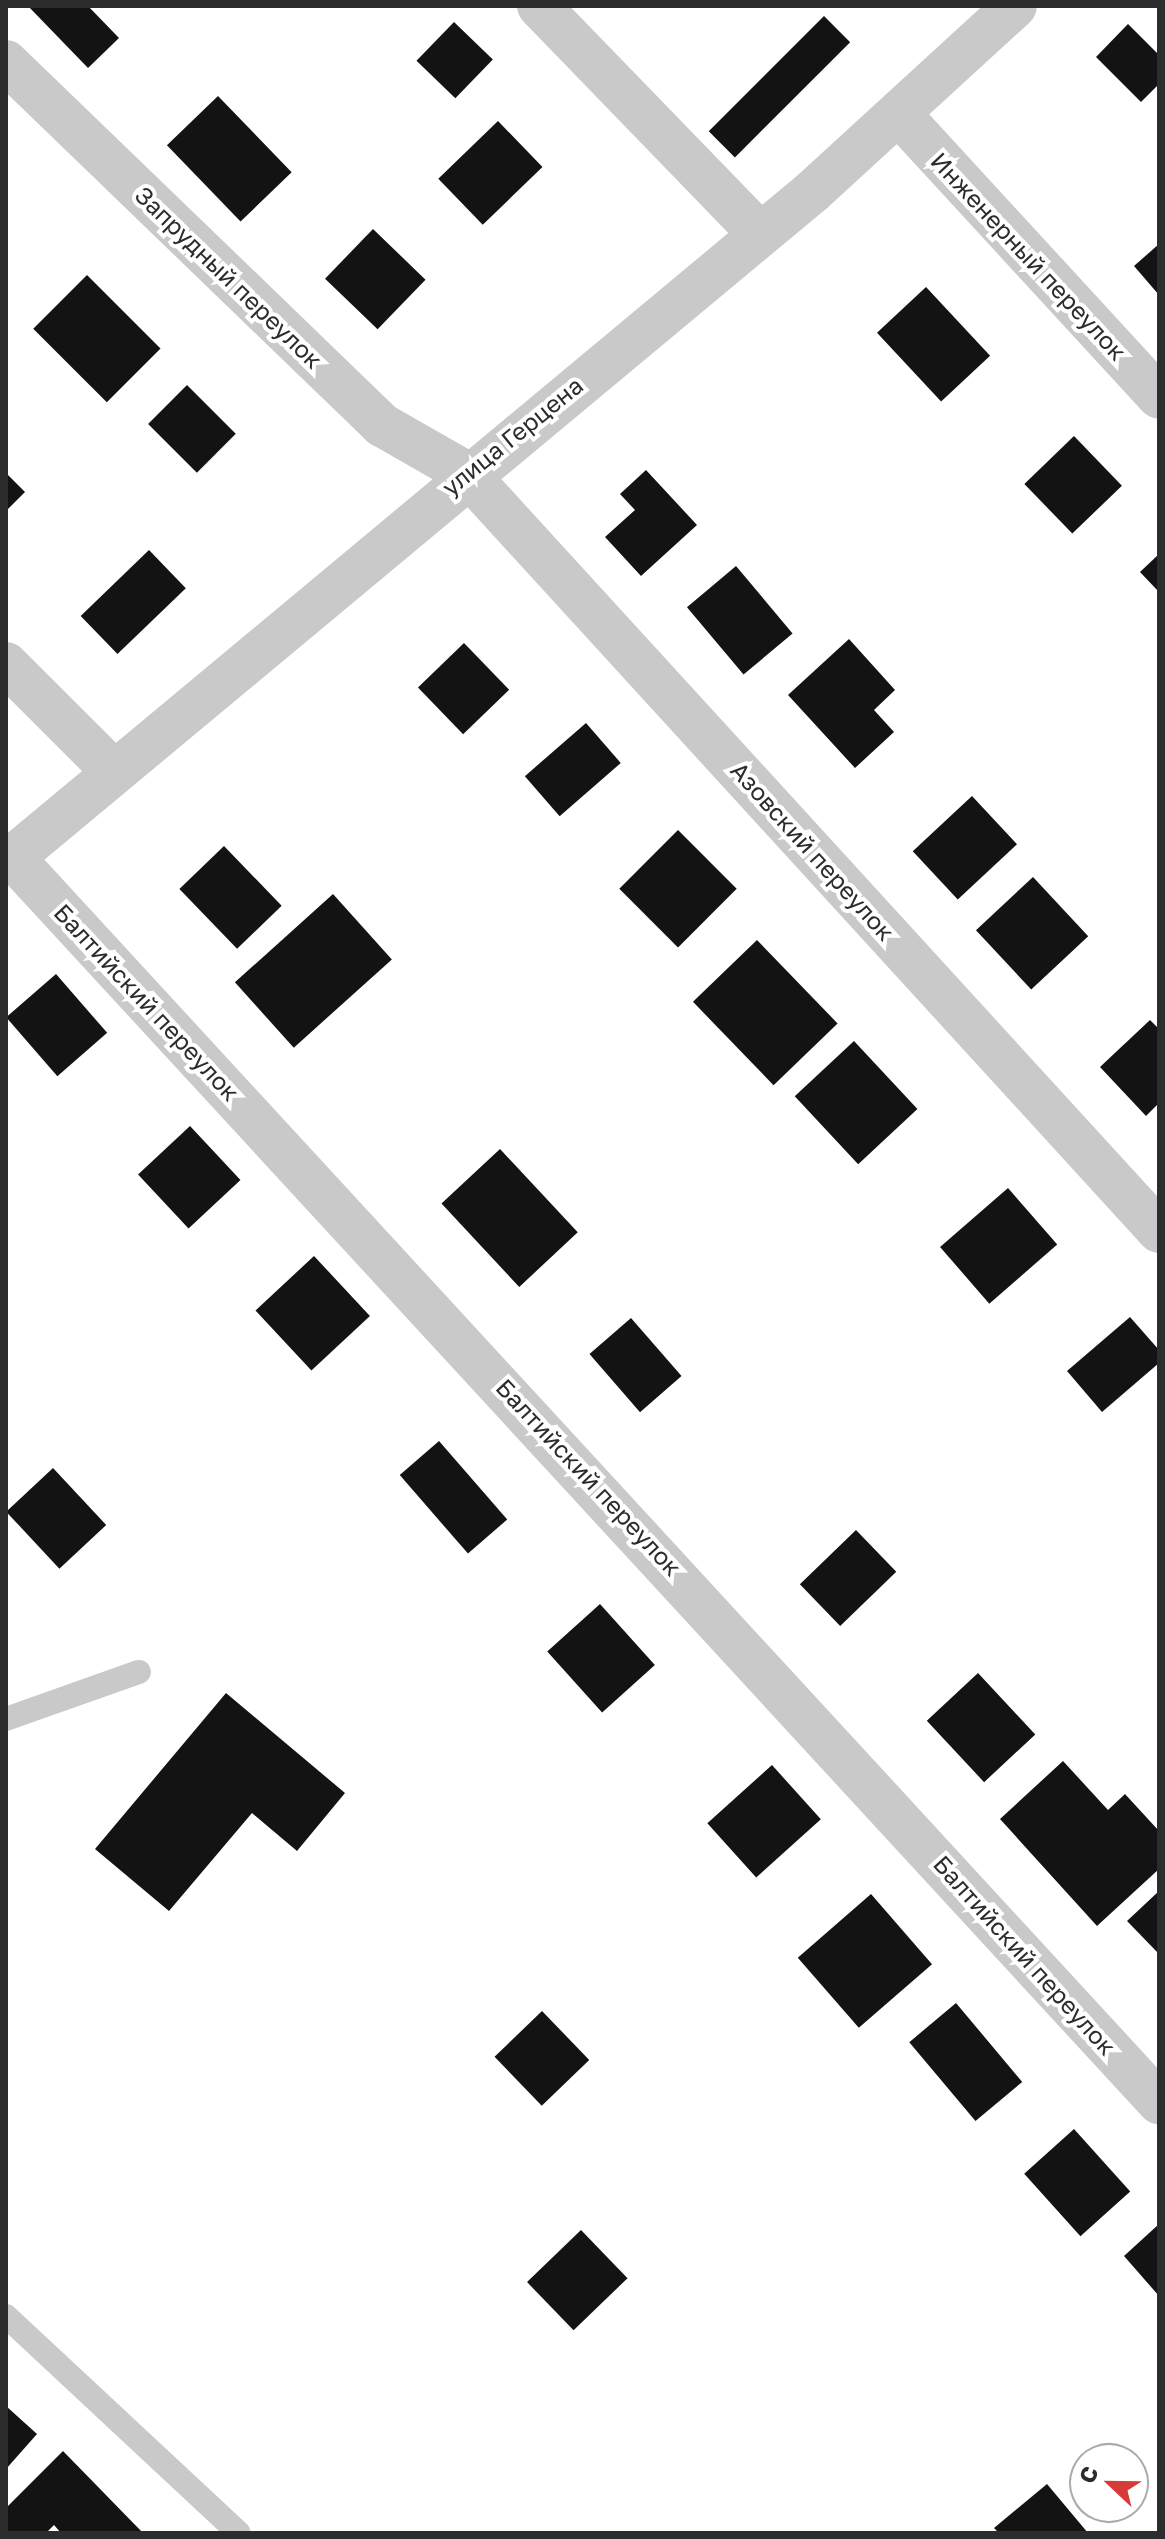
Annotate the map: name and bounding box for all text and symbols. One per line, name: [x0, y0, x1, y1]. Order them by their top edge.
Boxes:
street label: Инженерный переулок: [925, 146, 1133, 366]
street label: Запрудный переулок: [129, 180, 329, 374]
street label: улица Герцена: [436, 370, 588, 502]
street label: Азовский переулок: [725, 756, 901, 946]
street label: Балтийский переулок: [48, 898, 246, 1106]
street label: Балтийский переулок: [490, 1373, 688, 1581]
street label: Балтийский переулок: [928, 1849, 1122, 2061]
north arrow: [1069, 2443, 1149, 2523]
text: С: [1073, 2462, 1104, 2487]

